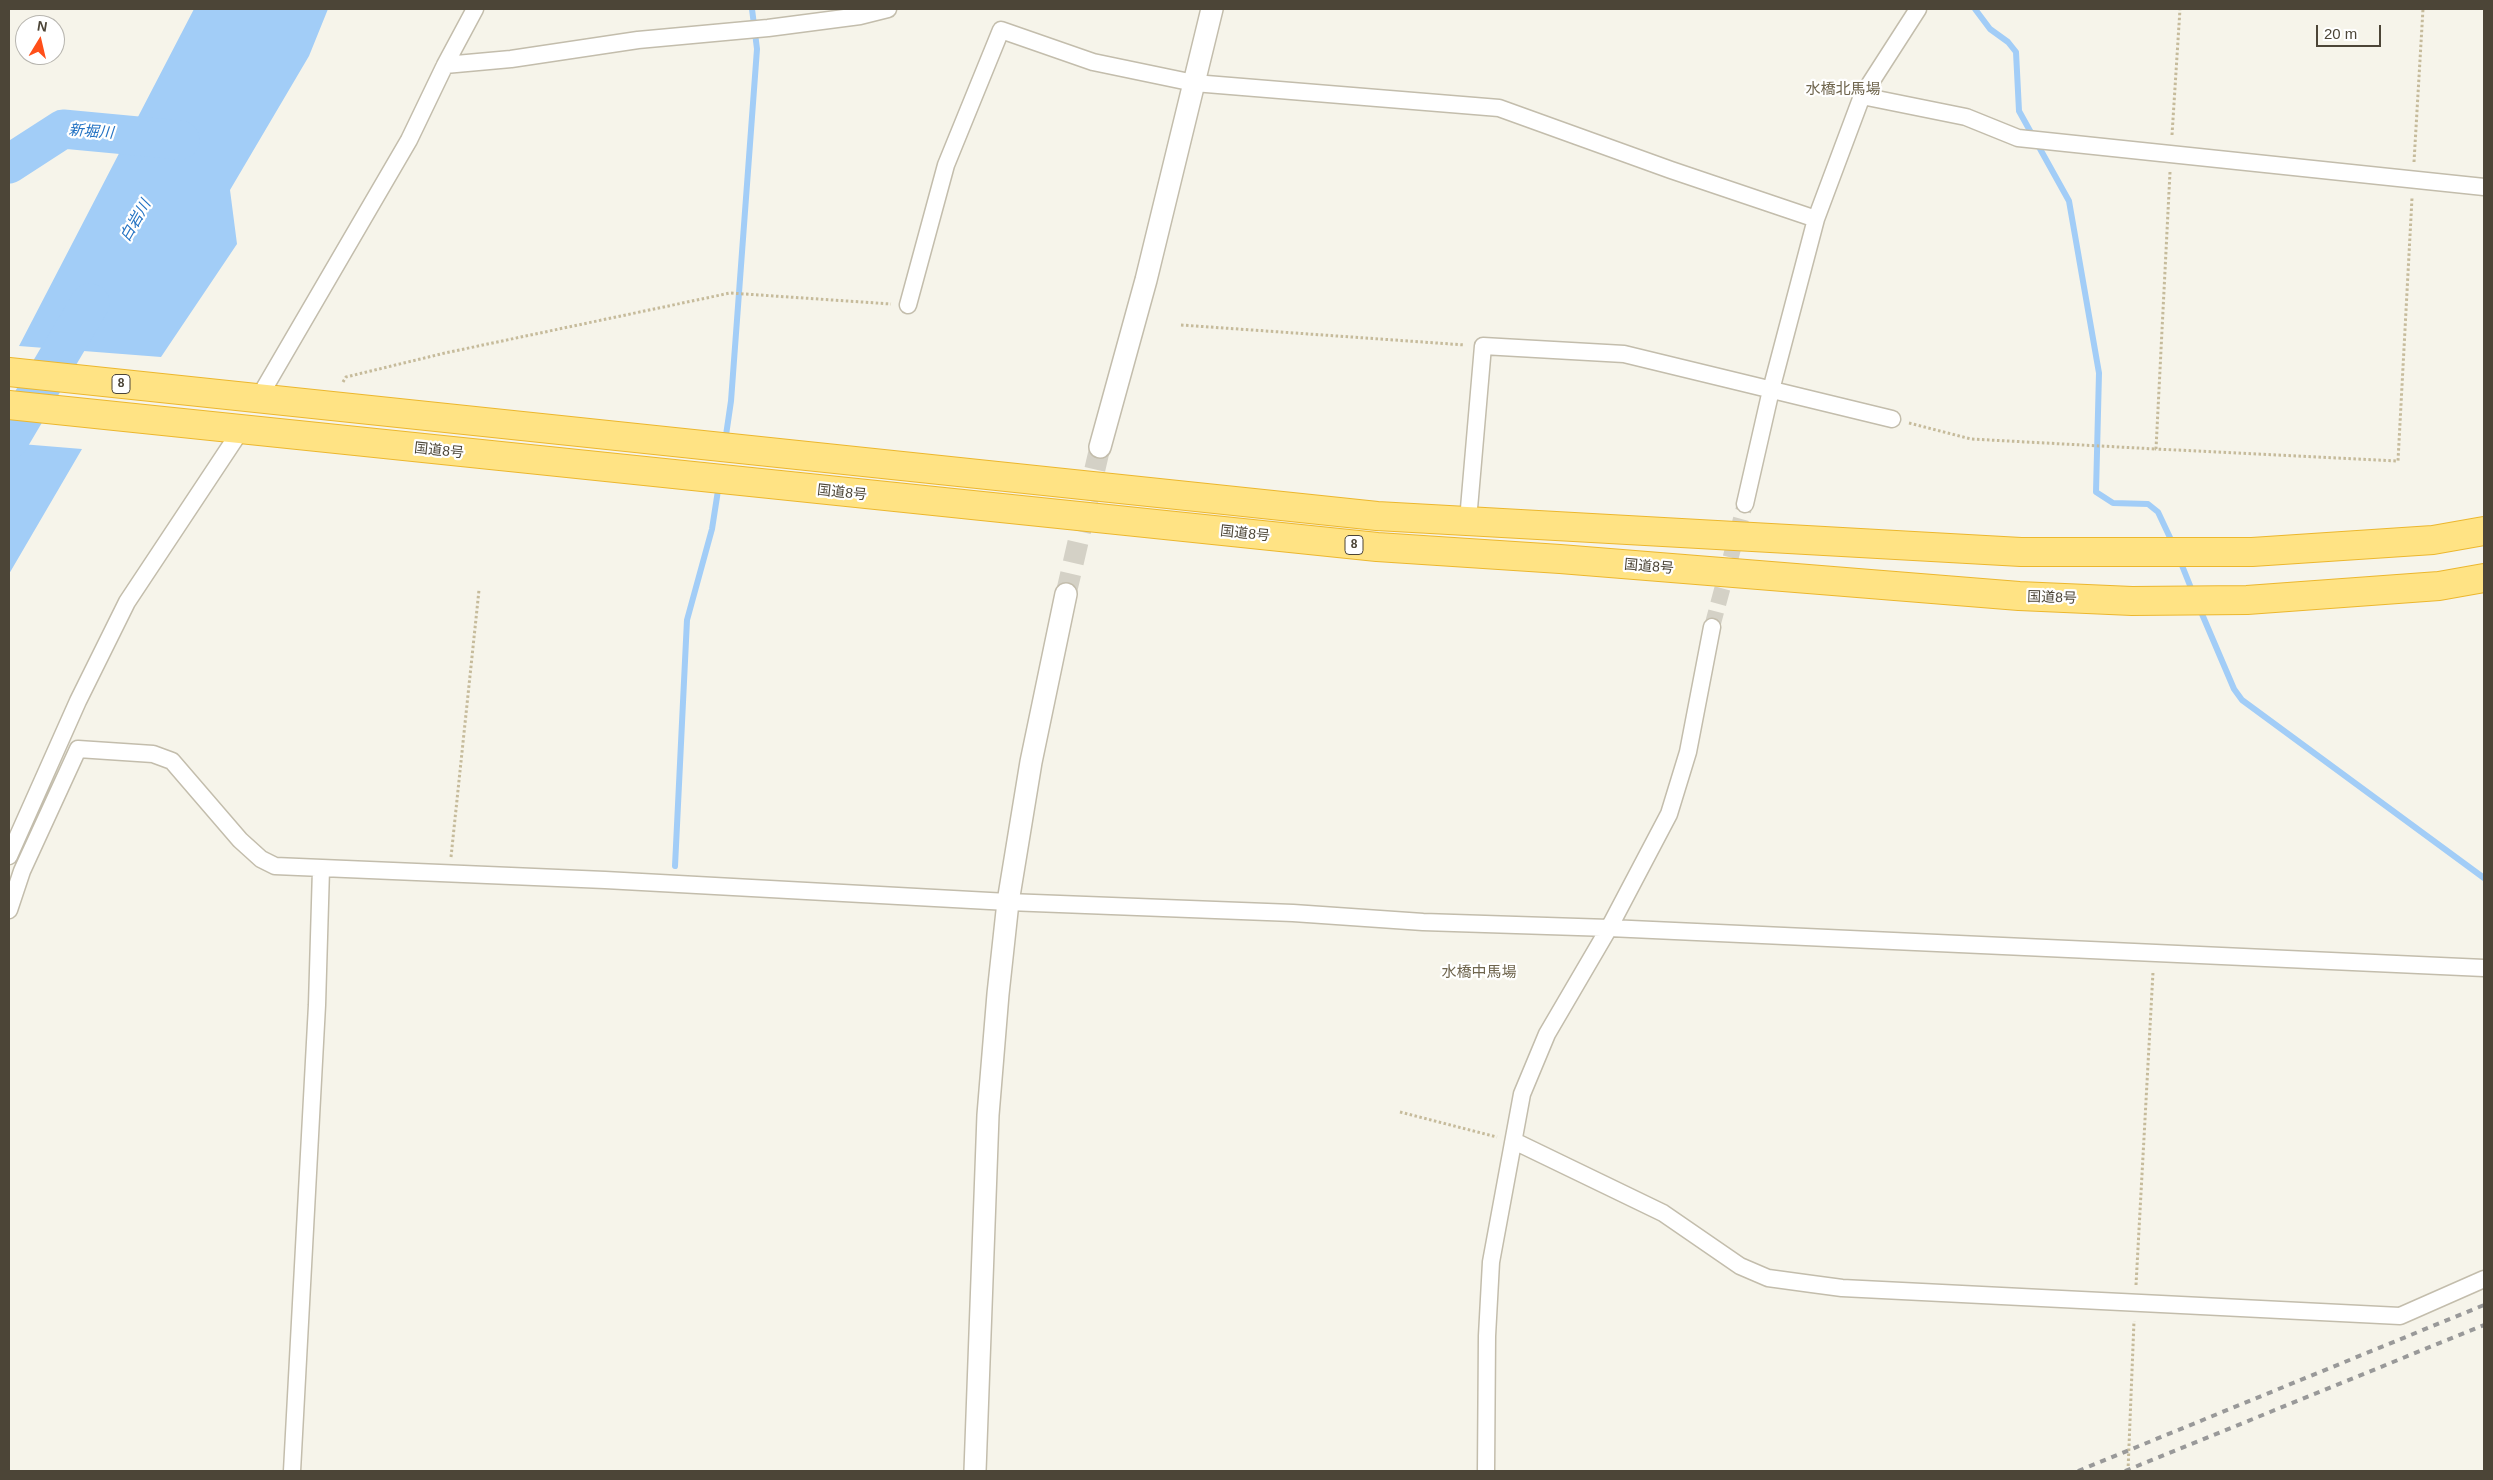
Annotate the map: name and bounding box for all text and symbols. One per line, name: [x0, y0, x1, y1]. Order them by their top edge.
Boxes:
north arrow: [15, 15, 65, 65]
scale bar: [2318, 15, 2383, 47]
text: N: [36, 17, 48, 35]
text: 20 m: [2324, 25, 2357, 42]
district label: 水橋北馬場: [1806, 81, 1880, 99]
water label: 新堀川: [68, 121, 114, 143]
water label: 白岩川: [117, 197, 155, 245]
road number: 8: [112, 374, 130, 394]
street label: 国道8号: [413, 440, 465, 462]
street label: 国道8号: [816, 482, 868, 504]
street label: 国道8号: [1219, 523, 1271, 545]
road number: 8: [1345, 536, 1363, 554]
street label: 国道8号: [1623, 556, 1675, 578]
street label: 国道8号: [2027, 589, 2077, 607]
district label: 水橋中馬場: [1442, 964, 1516, 982]

